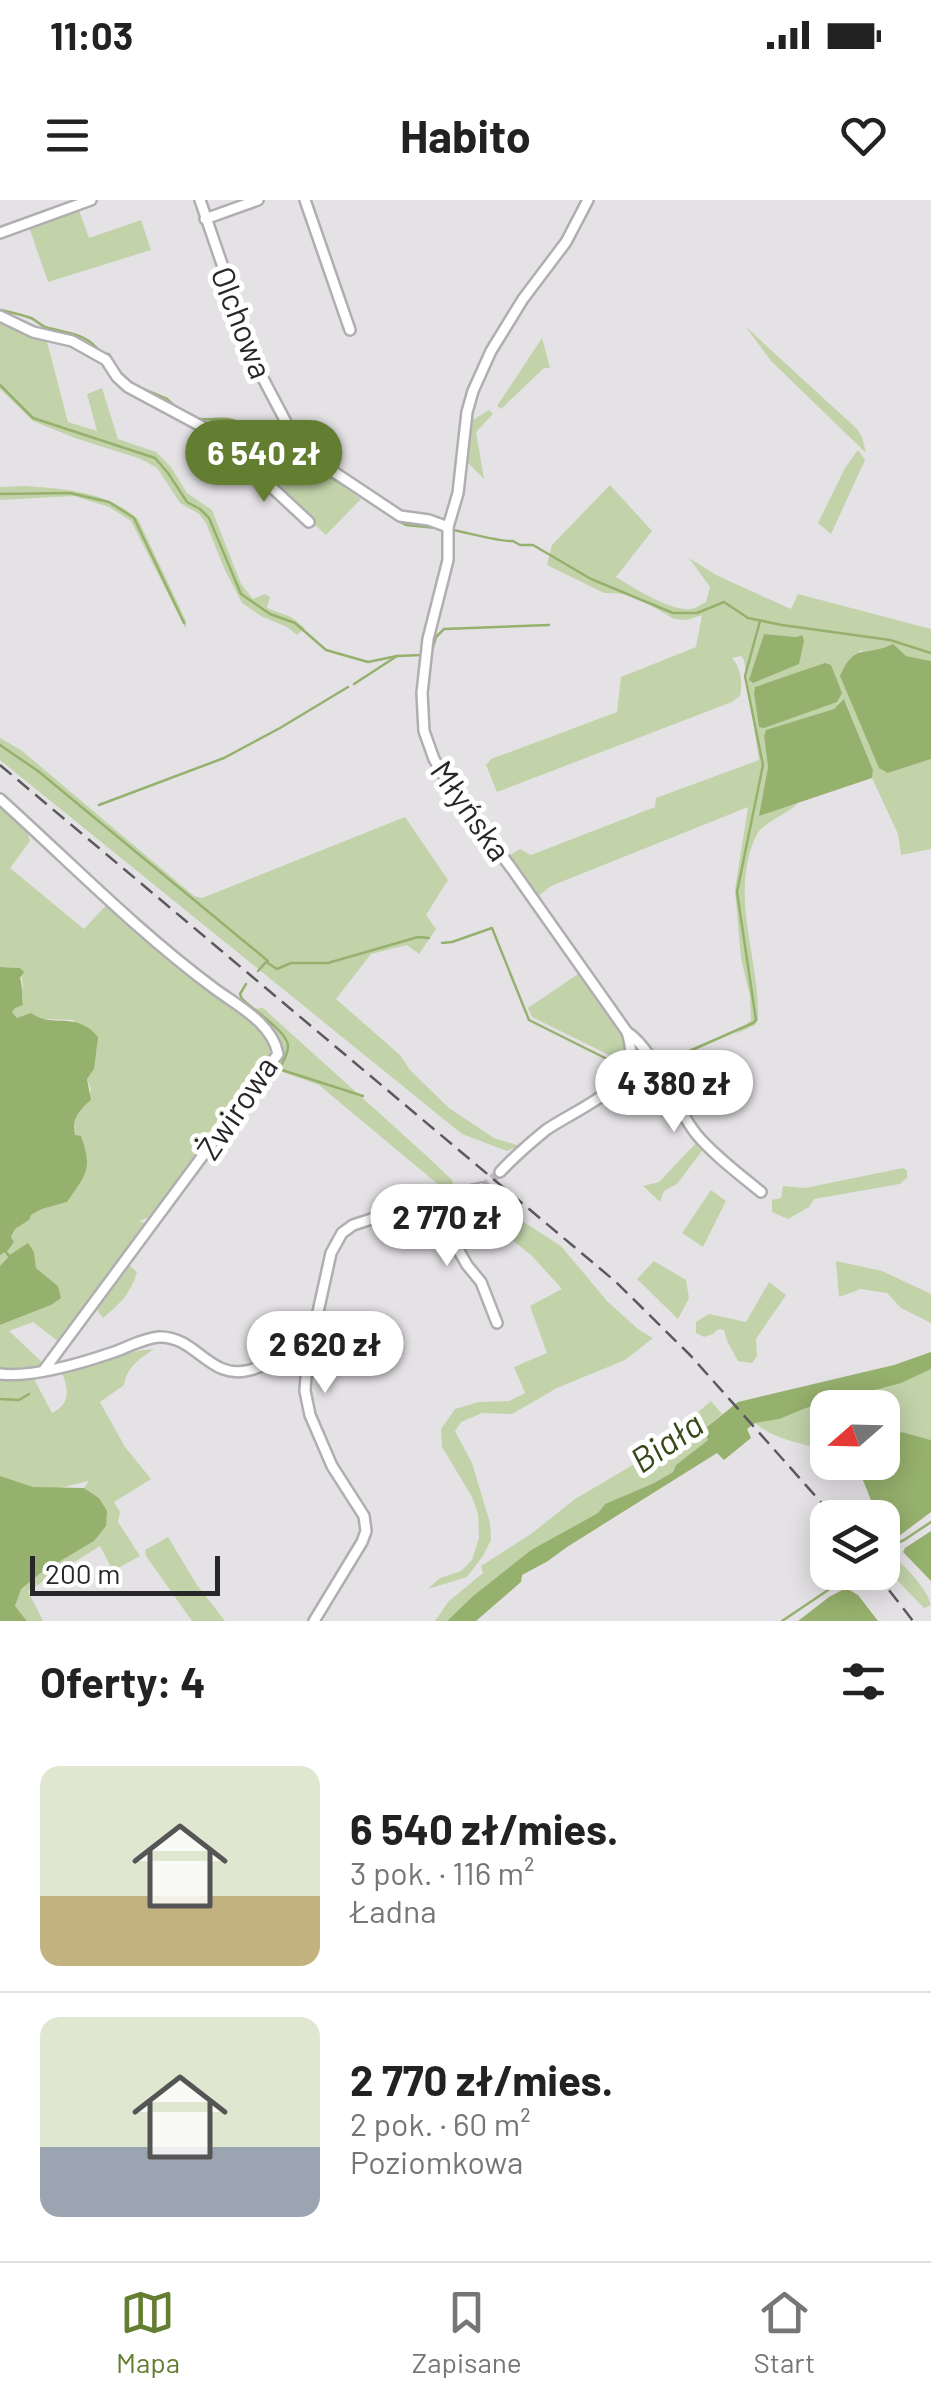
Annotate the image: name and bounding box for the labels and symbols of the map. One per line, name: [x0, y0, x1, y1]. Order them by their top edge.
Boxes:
street label: Olchowa: [204, 261, 282, 383]
pin: 6 540 zł: [161, 420, 367, 505]
street label: Młyńska: [424, 753, 520, 867]
street label: Żwirowa: [188, 1048, 284, 1166]
pin: 4 380 zł: [571, 1050, 777, 1135]
pin: 2 770 zł: [344, 1184, 550, 1269]
pin: 2 620 zł: [222, 1311, 428, 1396]
north arrow: [810, 1390, 900, 1480]
water label: Biała: [622, 1402, 710, 1480]
scale bar: [30, 1551, 220, 1596]

